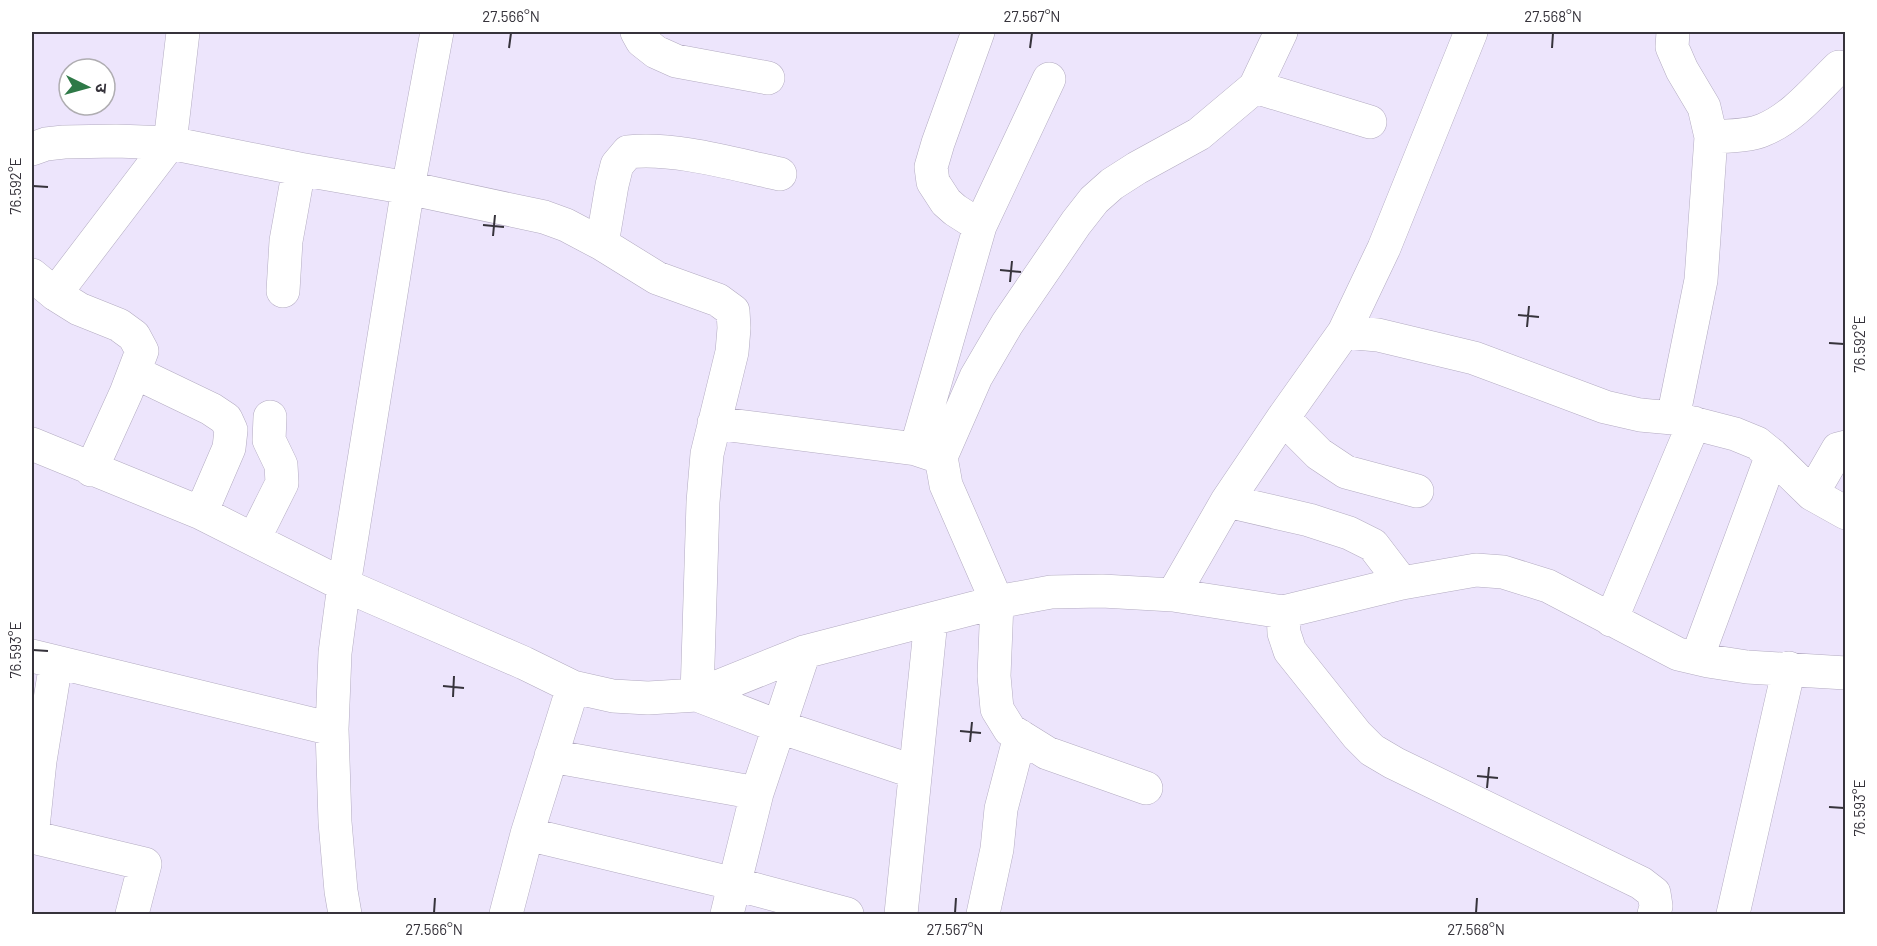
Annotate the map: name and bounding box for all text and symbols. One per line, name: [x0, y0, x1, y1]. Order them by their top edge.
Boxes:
text: 27.566°N: [482, 7, 540, 25]
text: 27.567°N: [1003, 7, 1061, 25]
text: 27.568°N: [1524, 7, 1582, 25]
north arrow: [57, 57, 117, 117]
text: उ: [93, 83, 112, 94]
text: 76.592°E: [6, 157, 24, 215]
text: 76.592°E: [1850, 315, 1868, 373]
text: 76.593°E: [6, 621, 24, 679]
text: 76.593°E: [1850, 779, 1868, 837]
text: 27.566°N: [405, 920, 463, 938]
text: 27.567°N: [926, 920, 984, 938]
text: 27.568°N: [1447, 920, 1505, 938]

